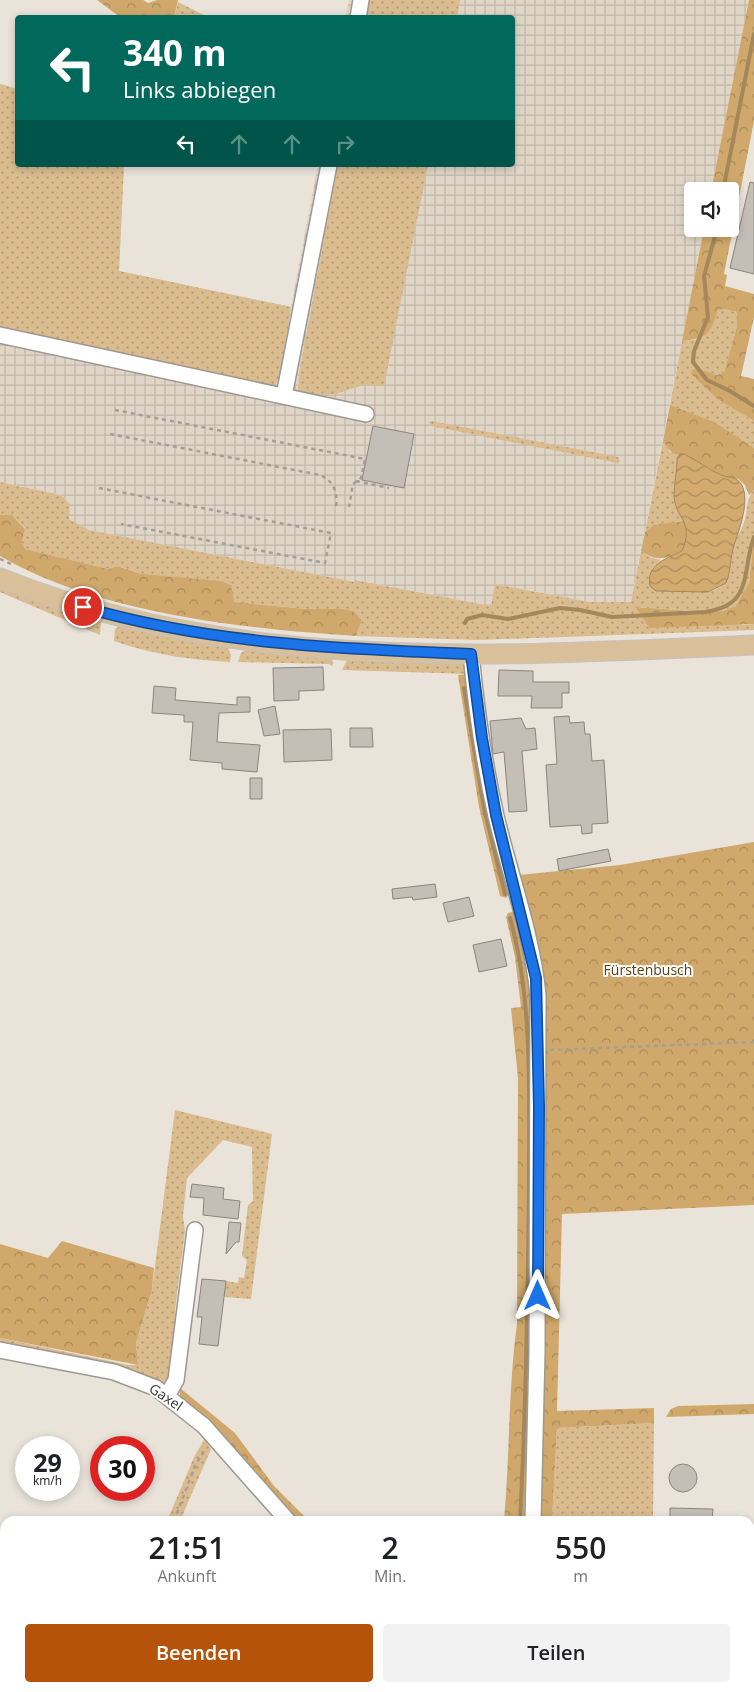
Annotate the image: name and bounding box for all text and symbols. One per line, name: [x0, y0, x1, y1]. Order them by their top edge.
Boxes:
text: 340 m: [123, 29, 227, 76]
icon: left: [40, 35, 105, 100]
text: Links abbiegen: [123, 74, 276, 104]
icon: left: [172, 130, 200, 158]
icon: ahead: [225, 130, 253, 158]
icon: ahead: [278, 130, 306, 158]
icon: right: [331, 130, 359, 158]
map controls: [684, 182, 739, 237]
button: sound: [684, 182, 739, 237]
pin: [62, 586, 104, 628]
icon: arrive: [69, 593, 97, 621]
park label: Fürstenbusch: [604, 960, 692, 979]
position arrow: [511, 1269, 563, 1321]
street label: Gaxel: [146, 1378, 187, 1415]
speed limit sign: 30: [90, 1436, 155, 1501]
text: 29: [33, 1445, 62, 1479]
text: km/h: [33, 1472, 62, 1489]
text: 21:51: [149, 1527, 225, 1568]
text: 2: [382, 1527, 399, 1568]
text: 550: [555, 1527, 606, 1568]
text: Ankunft: [157, 1565, 216, 1587]
text: Min.: [374, 1565, 406, 1587]
text: m: [573, 1565, 588, 1587]
button: Beenden: [25, 1624, 373, 1682]
button: Teilen: [383, 1624, 730, 1682]

